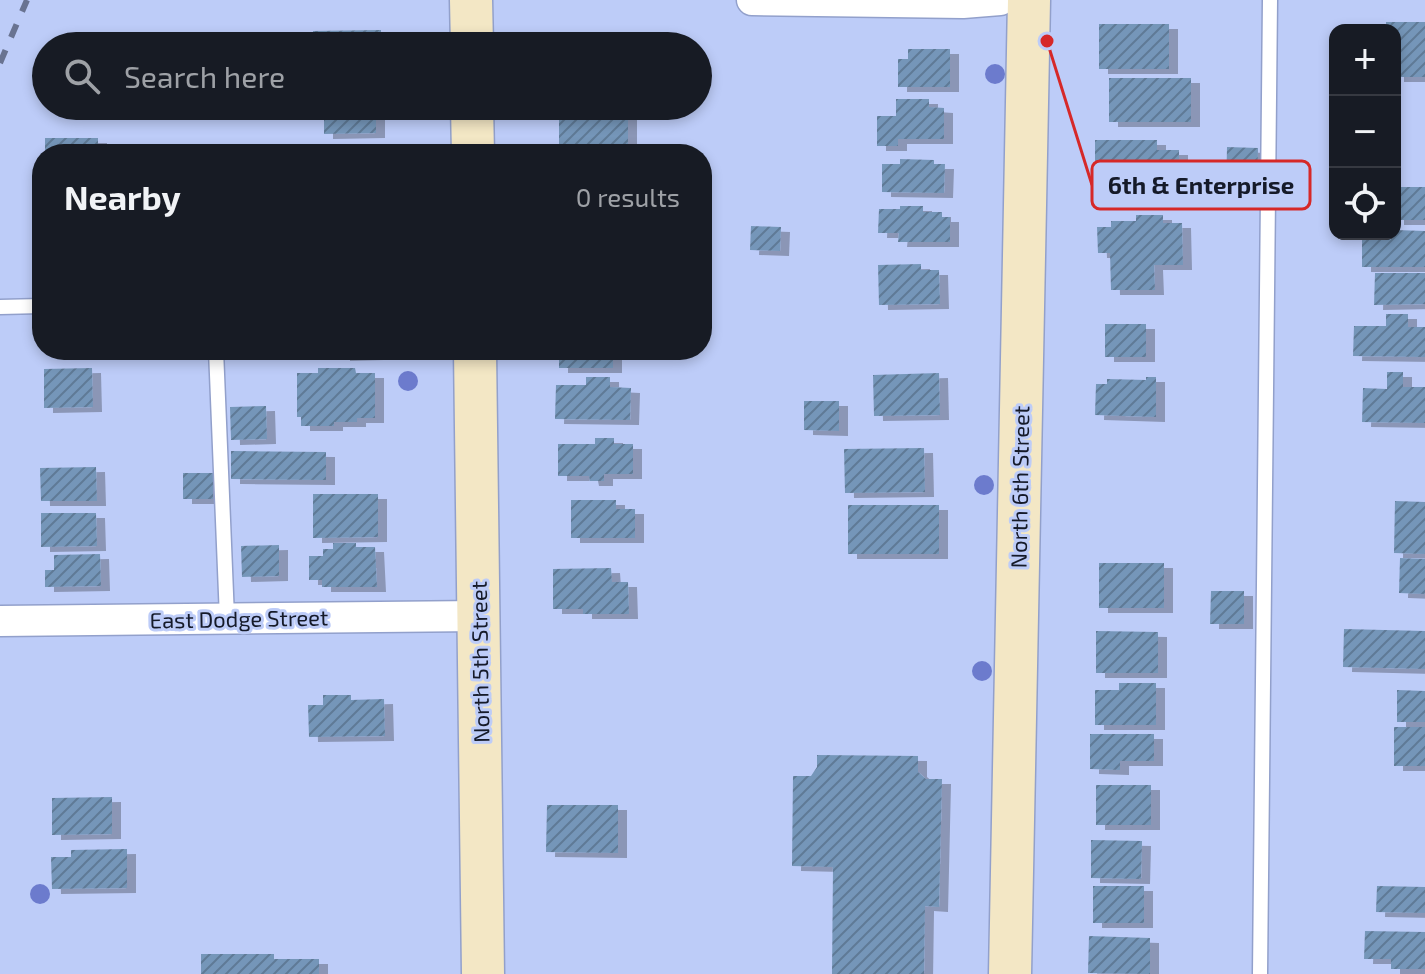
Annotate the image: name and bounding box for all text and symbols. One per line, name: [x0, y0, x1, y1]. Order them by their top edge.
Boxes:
map controls: [1329, 24, 1401, 240]
button: +: [1329, 24, 1401, 96]
search box: [32, 32, 712, 120]
icon: search: [60, 54, 104, 98]
text: Search here: [124, 58, 285, 94]
button: −: [1329, 96, 1401, 168]
callout: 6th & Enterprise: [1092, 161, 1310, 209]
button: locate: [1329, 168, 1401, 240]
text: 6th & Enterprise: [1108, 170, 1294, 199]
text: Nearby: [64, 176, 181, 217]
text: 0 results: [576, 181, 680, 212]
street label: North 6th Street: [1005, 405, 1033, 569]
street label: North 5th Street: [465, 581, 493, 743]
street label: East Dodge Street: [149, 603, 329, 633]

